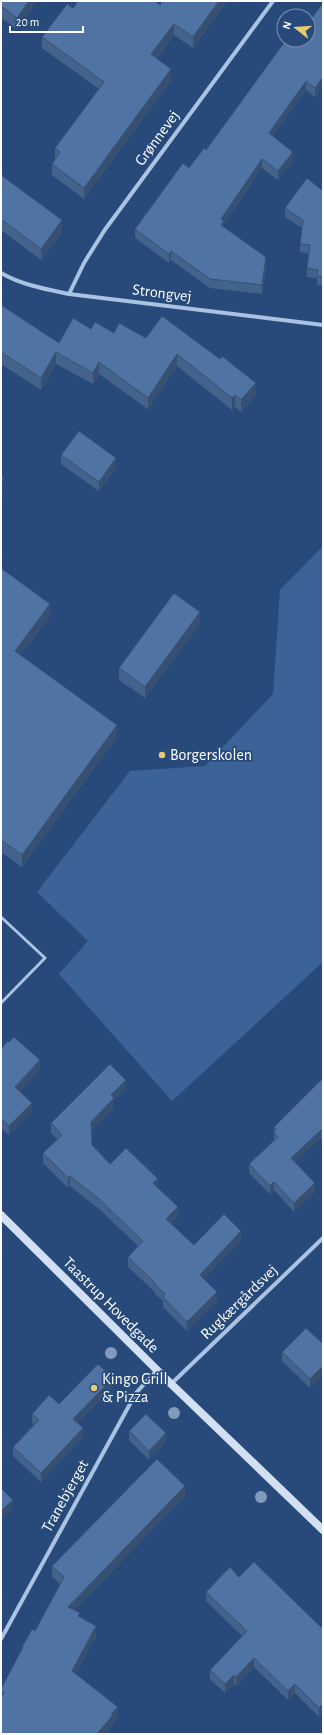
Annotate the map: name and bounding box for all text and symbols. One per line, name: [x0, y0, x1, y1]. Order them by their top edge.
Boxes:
scale bar: [10, 8, 83, 34]
north arrow: [276, 8, 316, 48]
text: 20 m: [16, 16, 39, 28]
text: N: [281, 20, 293, 30]
street label: Grønnevej: [132, 107, 183, 169]
street label: Strongvej: [131, 281, 193, 306]
place label: Borgerskolen: [170, 747, 252, 763]
marker: Borgerskolen: [157, 750, 167, 760]
street label: Taastrup Hovedgade: [60, 1254, 162, 1356]
street label: Rugkærgårdsvej: [198, 1262, 281, 1343]
place label: Kingo Grill & Pizza: [102, 1371, 167, 1405]
marker: Kingo Grill & Pizza: [89, 1383, 99, 1393]
street label: Tranebjerget: [39, 1457, 92, 1535]

